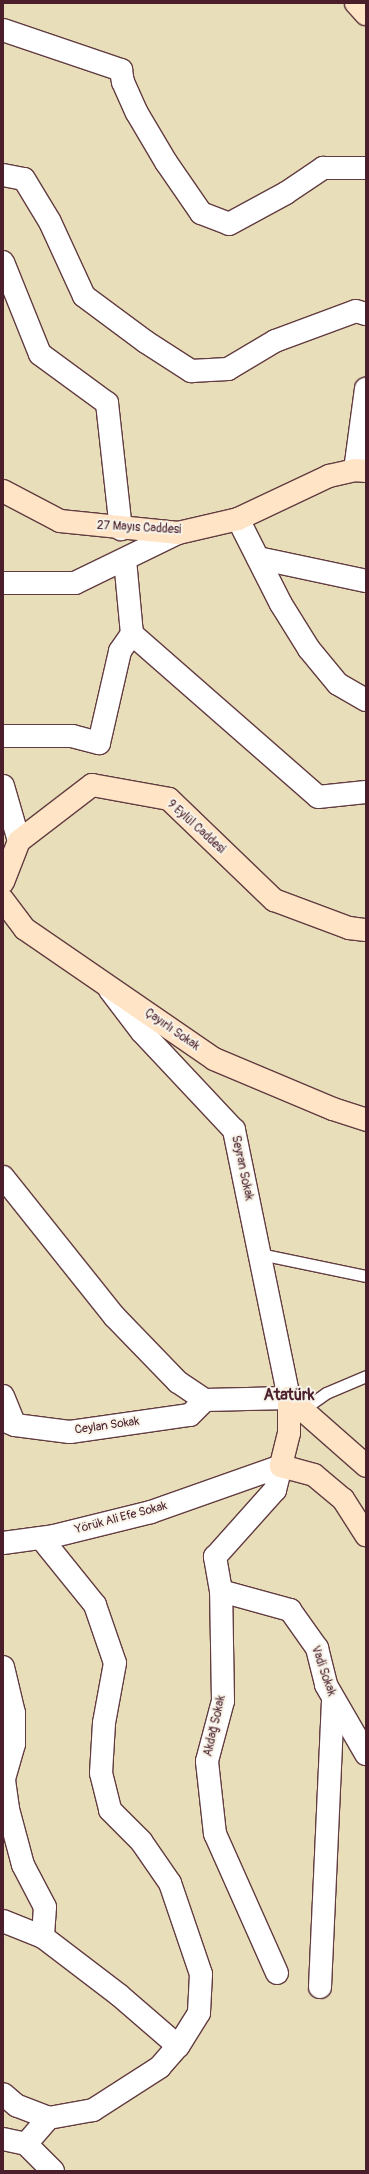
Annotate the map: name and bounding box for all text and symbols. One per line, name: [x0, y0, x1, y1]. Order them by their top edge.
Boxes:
street label: 27 Mayıs Caddesi: [96, 519, 182, 537]
street label: 9 Eylül Caddesi: [164, 797, 228, 857]
street label: Çayırlı Sokak: [142, 1006, 202, 1054]
street label: Seyran Sokak: [228, 1134, 256, 1202]
district label: Atatürk: [264, 1385, 314, 1405]
street label: Ceylan Sokak: [74, 1414, 140, 1438]
street label: Yörük Ali Efe Sokak: [73, 1499, 169, 1537]
street label: Vadi Sokak: [308, 1644, 338, 1698]
street label: Akdağ Sokak: [201, 1694, 229, 1758]

